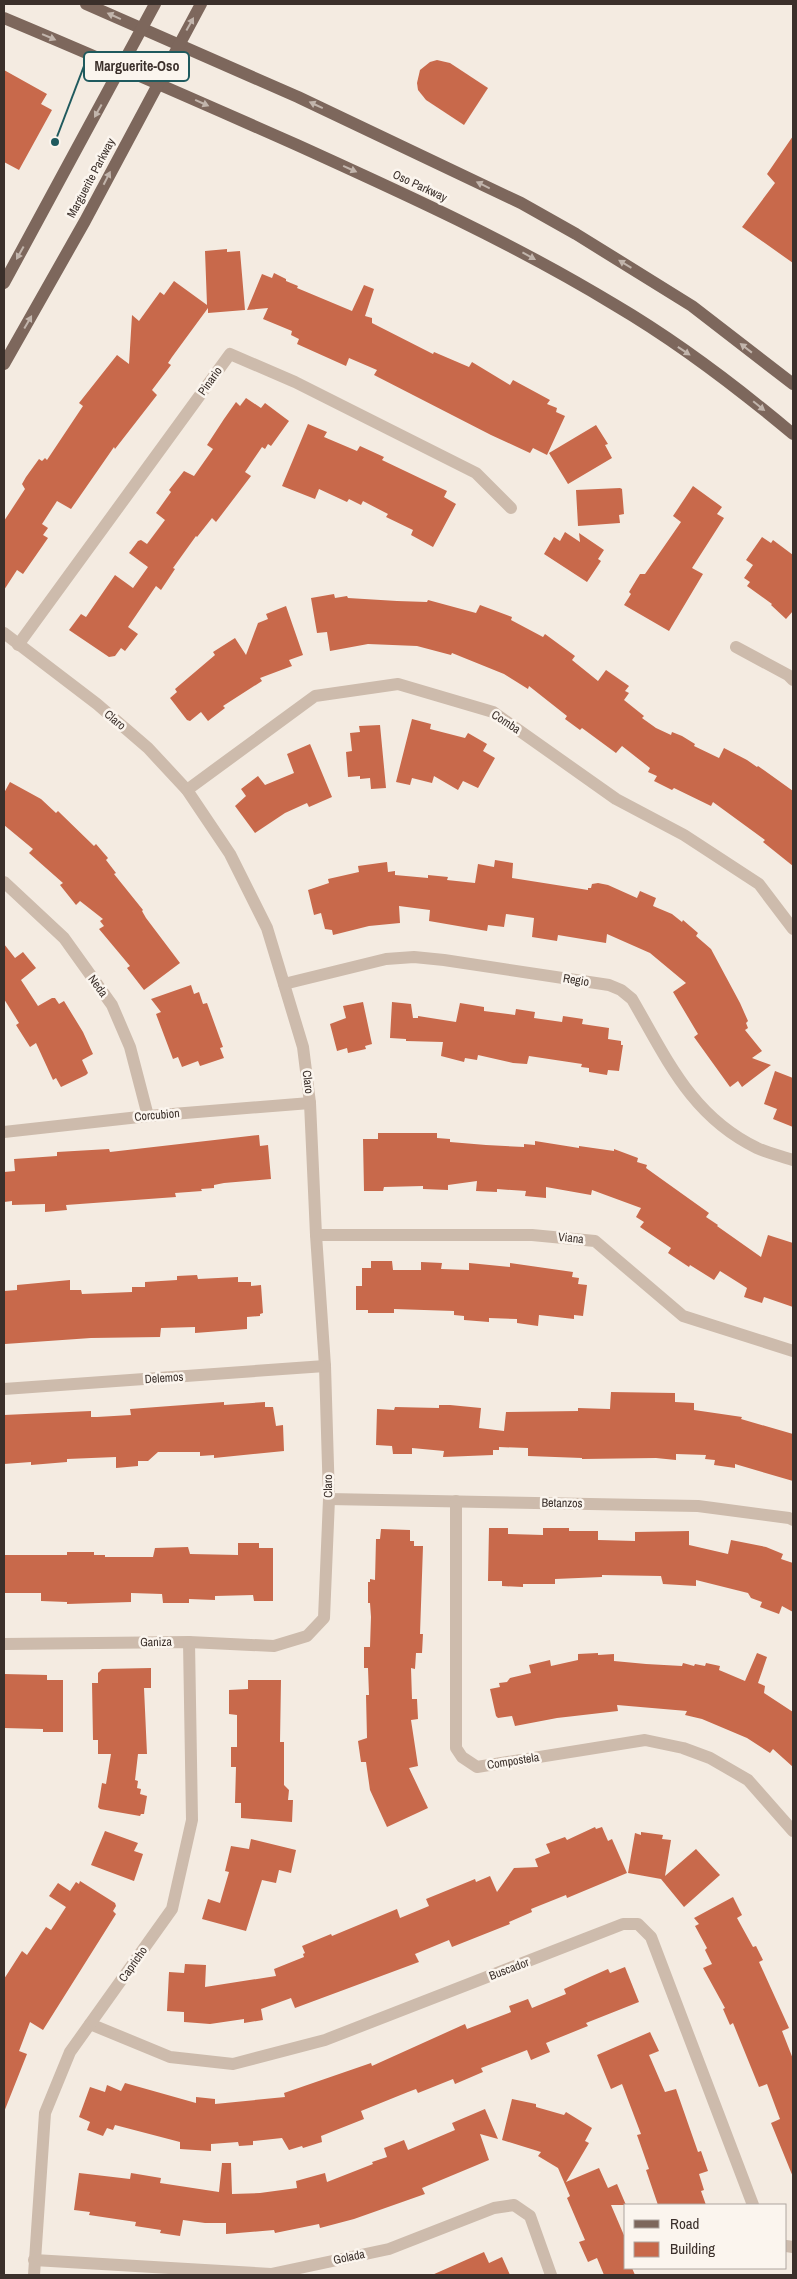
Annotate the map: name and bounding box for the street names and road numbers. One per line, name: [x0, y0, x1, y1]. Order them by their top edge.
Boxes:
street label: Marguerite Parkway: [63, 135, 119, 221]
street label: Oso Parkway: [390, 166, 450, 206]
street label: Pinario: [194, 363, 226, 399]
street label: Claro: [101, 706, 129, 734]
street label: Comba: [488, 707, 524, 738]
street label: Regio: [562, 970, 590, 990]
street label: Neda: [85, 972, 112, 1001]
street label: Claro: [299, 1069, 317, 1095]
street label: Corcubion: [134, 1105, 180, 1125]
street label: Viana: [557, 1229, 585, 1247]
street label: Delemos: [144, 1369, 184, 1387]
street label: Claro: [320, 1474, 336, 1498]
street label: Betanzos: [541, 1495, 583, 1511]
street label: Ganiza: [140, 1634, 173, 1650]
street label: Compostela: [486, 1749, 541, 1773]
street label: Capricho: [115, 1943, 151, 1985]
street label: Buscador: [487, 1954, 532, 1984]
street label: Golada: [332, 2246, 367, 2268]

